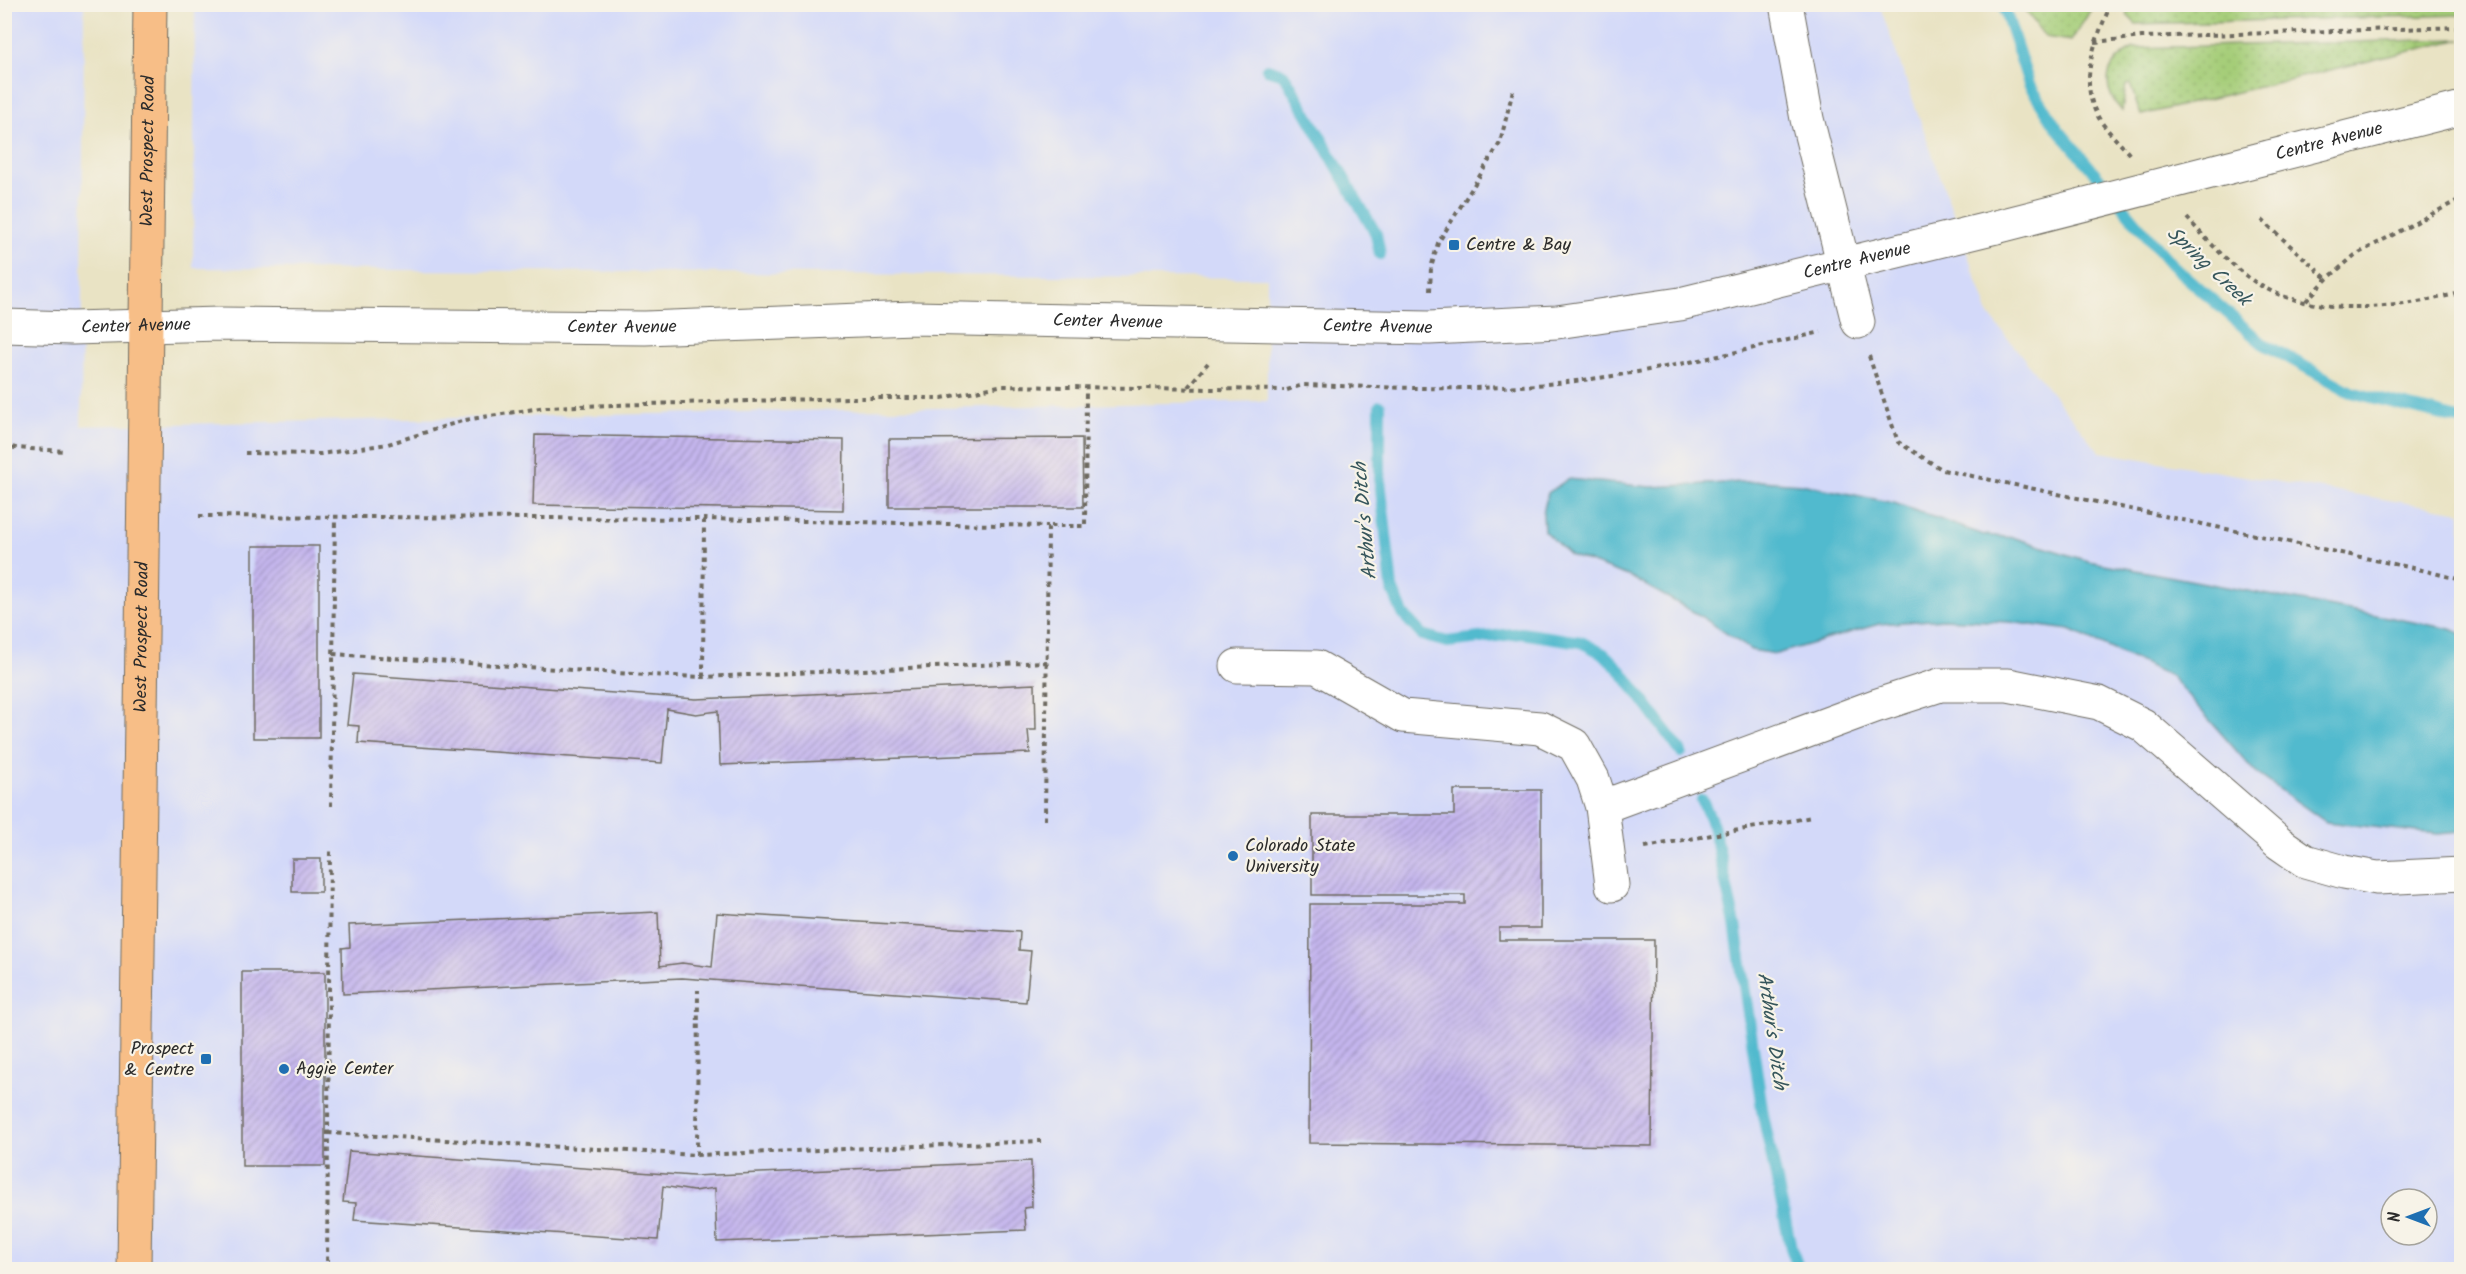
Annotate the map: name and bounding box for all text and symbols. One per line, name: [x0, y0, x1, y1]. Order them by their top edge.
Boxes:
street label: West Prospect Road: [133, 75, 164, 227]
street label: Centre Avenue: [2272, 114, 2386, 169]
water label: Spring Creek: [2158, 219, 2259, 317]
place label: Centre & Bay: [1466, 231, 1572, 260]
street label: Centre Avenue: [1800, 234, 1914, 288]
marker: Centre & Bay: [1447, 238, 1461, 252]
street label: Center Avenue: [1052, 306, 1163, 337]
street label: Center Avenue: [81, 310, 191, 342]
street label: Centre Avenue: [1322, 311, 1433, 343]
street label: Center Avenue: [567, 312, 677, 343]
water label: Arthur's Ditch: [1345, 459, 1387, 581]
street label: West Prospect Road: [127, 561, 157, 713]
place label: Colorado State University: [1245, 832, 1355, 882]
marker: Colorado State University: [1226, 849, 1240, 863]
water label: Arthur's Ditch: [1747, 970, 1795, 1094]
place label: Prospect & Centre: [125, 1035, 195, 1085]
marker: Prospect & Centre: [199, 1052, 213, 1066]
place label: Aggie Center: [296, 1055, 394, 1084]
marker: Aggie Center: [277, 1062, 291, 1076]
north arrow: [2379, 1187, 2439, 1247]
text: N: [2383, 1212, 2408, 1222]

